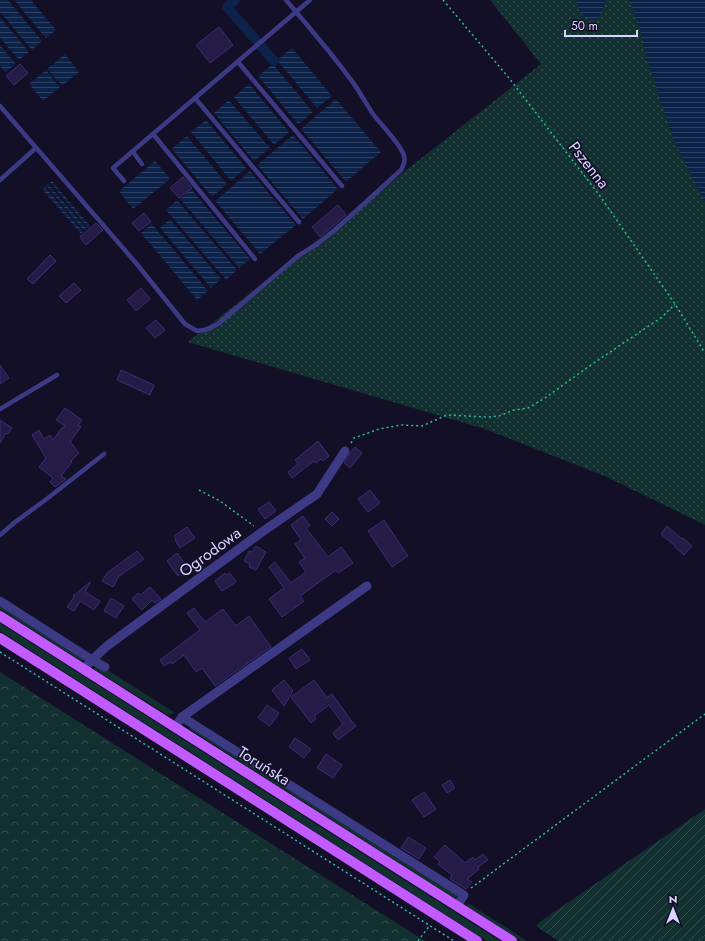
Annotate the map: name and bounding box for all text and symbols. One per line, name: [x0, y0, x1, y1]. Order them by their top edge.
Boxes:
scale bar: [565, 12, 637, 38]
text: 50 m: [571, 17, 598, 35]
street label: Pszenna: [563, 136, 615, 194]
street label: Ogrodowa: [174, 522, 246, 582]
street label: Toruńska: [233, 741, 295, 791]
north arrow: [653, 889, 693, 929]
text: N: [669, 891, 677, 907]

